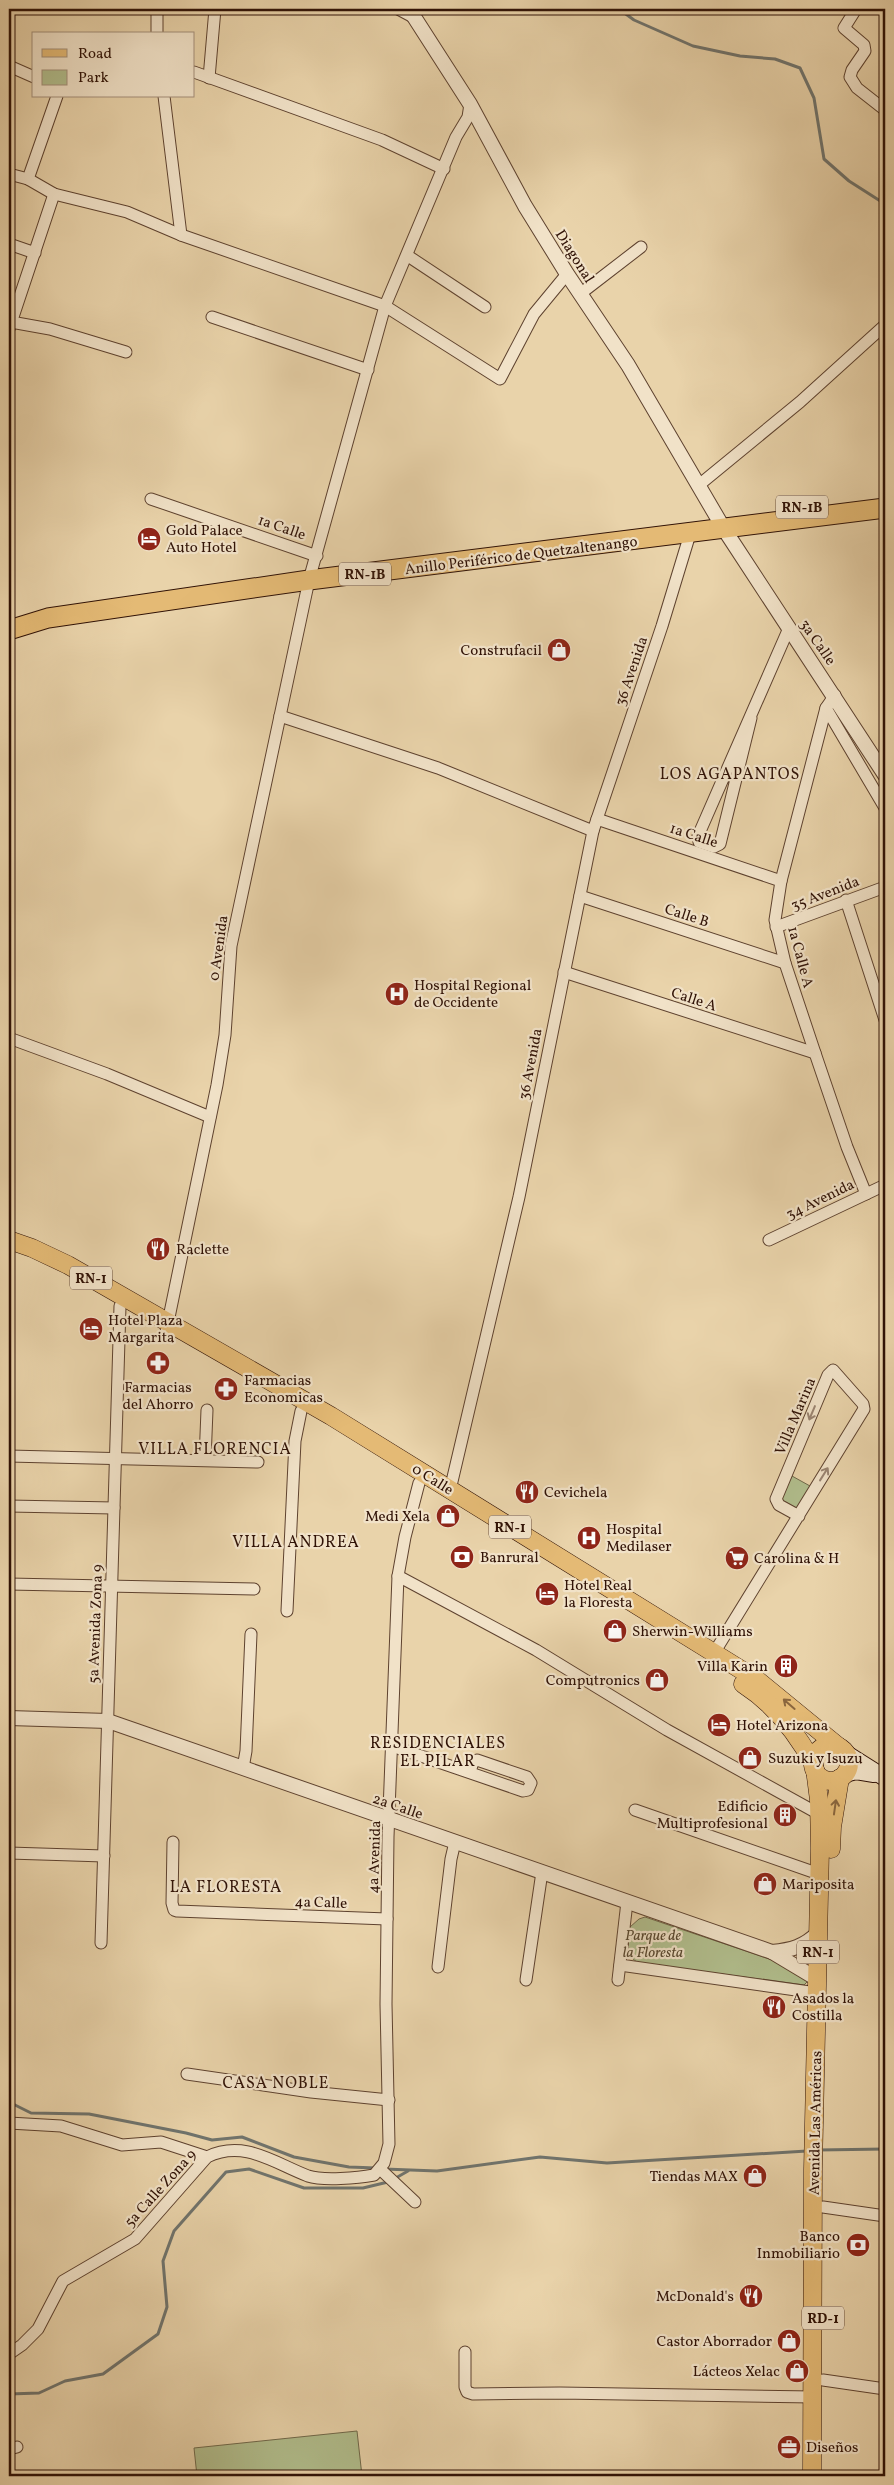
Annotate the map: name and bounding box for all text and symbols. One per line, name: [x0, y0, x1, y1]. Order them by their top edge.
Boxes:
legend: [32, 32, 195, 98]
text: Road: [78, 44, 112, 65]
text: Park: [78, 68, 109, 89]
street label: Diagonal: [549, 226, 598, 288]
road number: RN-1B: [776, 496, 828, 518]
street label: 1a Calle: [255, 510, 308, 546]
place label: Gold Palace Auto Hotel: [166, 521, 243, 559]
hotel icon: Gold Palace Auto Hotel: [136, 526, 162, 552]
street label: Anillo Periférico de Quetzaltenango: [404, 532, 639, 581]
road number: RN-1B: [339, 562, 391, 586]
street label: 3a Calle: [793, 616, 840, 670]
street label: 36 Avenida: [611, 634, 654, 709]
shop icon: Construfacil: [546, 637, 572, 663]
place label: Construfacil: [461, 641, 542, 662]
district label: LOS AGAPANTOS: [660, 764, 800, 786]
street label: 1a Calle: [667, 819, 720, 854]
street label: 35 Avenida: [788, 872, 863, 917]
street label: Calle B: [662, 899, 712, 933]
street label: 0 Avenida: [204, 914, 234, 982]
street label: 1a Calle A: [781, 924, 818, 991]
place label: Hospital Regional de Occidente: [414, 976, 531, 1014]
hospital icon: Hospital Regional de Occidente: [384, 981, 410, 1007]
street label: Calle A: [668, 983, 720, 1018]
street label: 36 Avenida: [514, 1027, 549, 1102]
street label: 34 Avenida: [783, 1175, 858, 1226]
restaurant icon: Raclette: [145, 1236, 171, 1262]
place label: Raclette: [176, 1240, 229, 1261]
road number: RN-1: [70, 1266, 112, 1290]
place label: Hotel Plaza Margarita: [108, 1311, 183, 1349]
hotel icon: Hotel Plaza Margarita: [78, 1316, 104, 1342]
pharmacy icon: Farmacias del Ahorro: [145, 1350, 171, 1376]
place label: Farmacias Economicas: [244, 1371, 323, 1409]
street label: Villa Marina: [771, 1375, 822, 1459]
pharmacy icon: Farmacias Economicas: [213, 1376, 239, 1402]
place label: Farmacias del Ahorro: [122, 1378, 194, 1416]
one-way arrow: [807, 1405, 816, 1420]
district label: VILLA FLORENCIA: [138, 1439, 292, 1461]
street label: 0 Calle: [407, 1459, 457, 1501]
one-way arrow: [820, 1468, 830, 1482]
restaurant icon: Cevichela: [514, 1479, 540, 1505]
place label: Cevichela: [544, 1483, 608, 1504]
shop icon: Medi Xela: [435, 1503, 461, 1529]
place label: Medi Xela: [365, 1507, 430, 1528]
road number: RN-1: [489, 1515, 531, 1538]
place label: Hospital Medilaser: [606, 1520, 672, 1558]
hospital icon: Hospital Medilaser: [576, 1525, 602, 1551]
district label: VILLA ANDREA: [232, 1532, 360, 1554]
bank icon: Banrural: [449, 1544, 475, 1570]
supermarket icon: Carolina & H: [724, 1545, 750, 1571]
place label: Banrural: [480, 1548, 539, 1569]
place label: Carolina & H: [754, 1549, 839, 1570]
street label: 5a Avenida Zona 9: [84, 1564, 109, 1684]
place label: Hotel Real la Floresta: [564, 1576, 632, 1614]
hotel icon: Hotel Real la Floresta: [534, 1581, 560, 1607]
shop icon: Sherwin-Williams: [602, 1618, 628, 1644]
place label: Sherwin-Williams: [632, 1622, 753, 1643]
building icon: Villa Karin: [773, 1653, 799, 1679]
place label: Villa Karin: [697, 1657, 768, 1678]
shop icon: Computronics: [644, 1667, 670, 1693]
place label: Computronics: [546, 1671, 640, 1692]
one-way arrow: [782, 1699, 795, 1710]
hotel icon: Hotel Arizona: [706, 1712, 732, 1738]
place label: Hotel Arizona: [736, 1716, 828, 1737]
district label: RESIDENCIALES EL PILAR: [370, 1733, 506, 1773]
shop icon: Suzuki y Isuzu: [737, 1745, 763, 1771]
place label: Suzuki y Isuzu: [768, 1749, 863, 1770]
street label: 2a Calle: [370, 1789, 425, 1826]
place label: Edificio Multiprofesional: [657, 1797, 768, 1835]
one-way arrow: [830, 1800, 840, 1816]
building icon: Edificio Multiprofesional: [772, 1802, 798, 1828]
street label: 4a Avenida: [364, 1820, 387, 1894]
shop icon: Mariposita: [752, 1871, 778, 1897]
place label: Mariposita: [782, 1875, 854, 1896]
district label: LA FLORESTA: [170, 1877, 282, 1899]
street label: 4a Calle: [294, 1892, 348, 1915]
park label: Parque de la Floresta: [623, 1926, 683, 1964]
road number: RN-1: [797, 1940, 839, 1964]
place label: Asados la Costilla: [792, 1989, 854, 2027]
restaurant icon: Asados la Costilla: [761, 1994, 787, 2020]
street label: Avenida Las Américas: [805, 2051, 828, 2195]
district label: CASA NOBLE: [223, 2073, 329, 2095]
street label: 5a Calle Zona 9: [120, 2145, 202, 2233]
shop icon: Tiendas MAX: [742, 2163, 768, 2189]
place label: Tiendas MAX: [650, 2167, 738, 2188]
place label: Banco Inmobiliario: [757, 2227, 840, 2265]
bank icon: Banco Inmobiliario: [845, 2232, 871, 2258]
restaurant icon: McDonald's: [738, 2283, 764, 2309]
place label: McDonald's: [656, 2287, 734, 2308]
road number: RD-1: [802, 2306, 844, 2330]
shop icon: Castor Aborrador: [776, 2328, 802, 2354]
place label: Castor Aborrador: [656, 2332, 772, 2353]
shop icon: Lácteos Xelac: [784, 2358, 810, 2384]
place label: Lácteos Xelac: [693, 2362, 780, 2383]
office icon: Diseños: [776, 2434, 802, 2460]
place label: Diseños: [806, 2438, 858, 2459]

